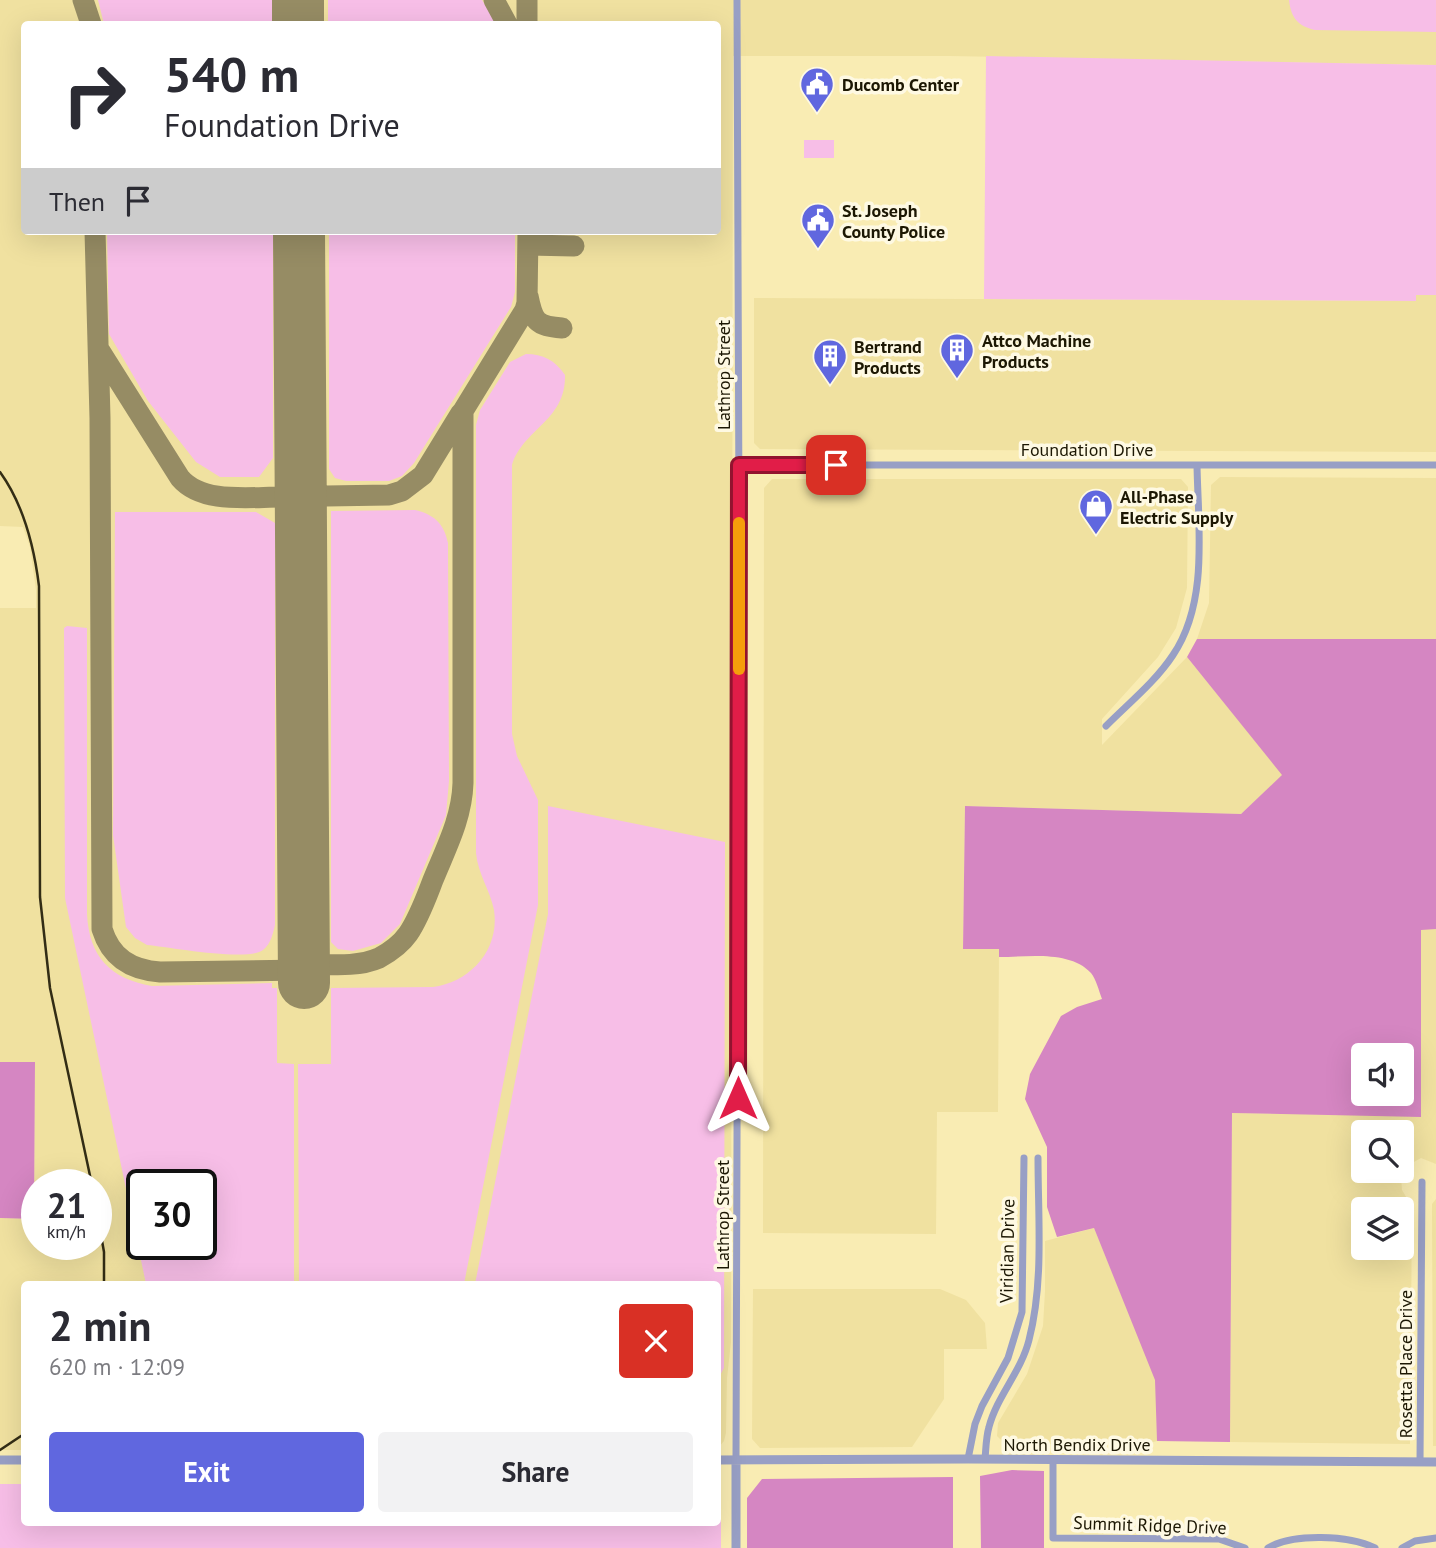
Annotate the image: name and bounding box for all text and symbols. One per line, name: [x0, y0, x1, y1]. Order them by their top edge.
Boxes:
text: 540 m: [164, 42, 299, 106]
icon: right: [49, 49, 140, 140]
public building icon: Ducomb Center: [798, 65, 836, 114]
place label: Ducomb Center: [842, 73, 960, 96]
text: Foundation Drive: [164, 104, 400, 146]
icon: arrive: [119, 182, 157, 220]
text: Then: [49, 185, 105, 218]
place label: St. Joseph County Police: [842, 199, 945, 243]
public building icon: St. Joseph County Police: [799, 201, 837, 250]
street label: Lathrop Street: [712, 320, 735, 430]
place label: Attco Machine Products: [982, 329, 1091, 373]
building icon: Attco Machine Products: [938, 331, 976, 380]
place label: Bertrand Products: [854, 335, 922, 379]
building icon: Bertrand Products: [811, 337, 849, 386]
pin: [806, 435, 866, 495]
street label: Foundation Drive: [1021, 438, 1153, 461]
icon: arrive: [817, 446, 855, 484]
place label: All-Phase Electric Supply: [1120, 485, 1234, 529]
shop icon: All-Phase Electric Supply: [1077, 487, 1115, 536]
map controls: [1351, 1043, 1414, 1260]
button: sound: [1351, 1043, 1414, 1106]
position arrow: [701, 1061, 775, 1135]
button: search: [1351, 1120, 1414, 1183]
street label: Lathrop Street: [711, 1160, 734, 1270]
speed limit sign: 30: [126, 1169, 217, 1260]
text: 21: [47, 1182, 86, 1228]
button: layers: [1351, 1197, 1414, 1260]
street label: Viridian Drive: [995, 1199, 1019, 1304]
text: km/h: [47, 1220, 86, 1243]
street label: Rosetta Place Drive: [1394, 1290, 1417, 1438]
text: 2 min: [49, 1298, 151, 1353]
button: close: [619, 1304, 693, 1378]
text: 620 m · 12:09: [49, 1352, 185, 1381]
button: Exit: [49, 1432, 364, 1512]
button: Share: [378, 1432, 693, 1512]
street label: North Bendix Drive: [1003, 1433, 1151, 1456]
street label: Summit Ridge Drive: [1073, 1511, 1227, 1539]

